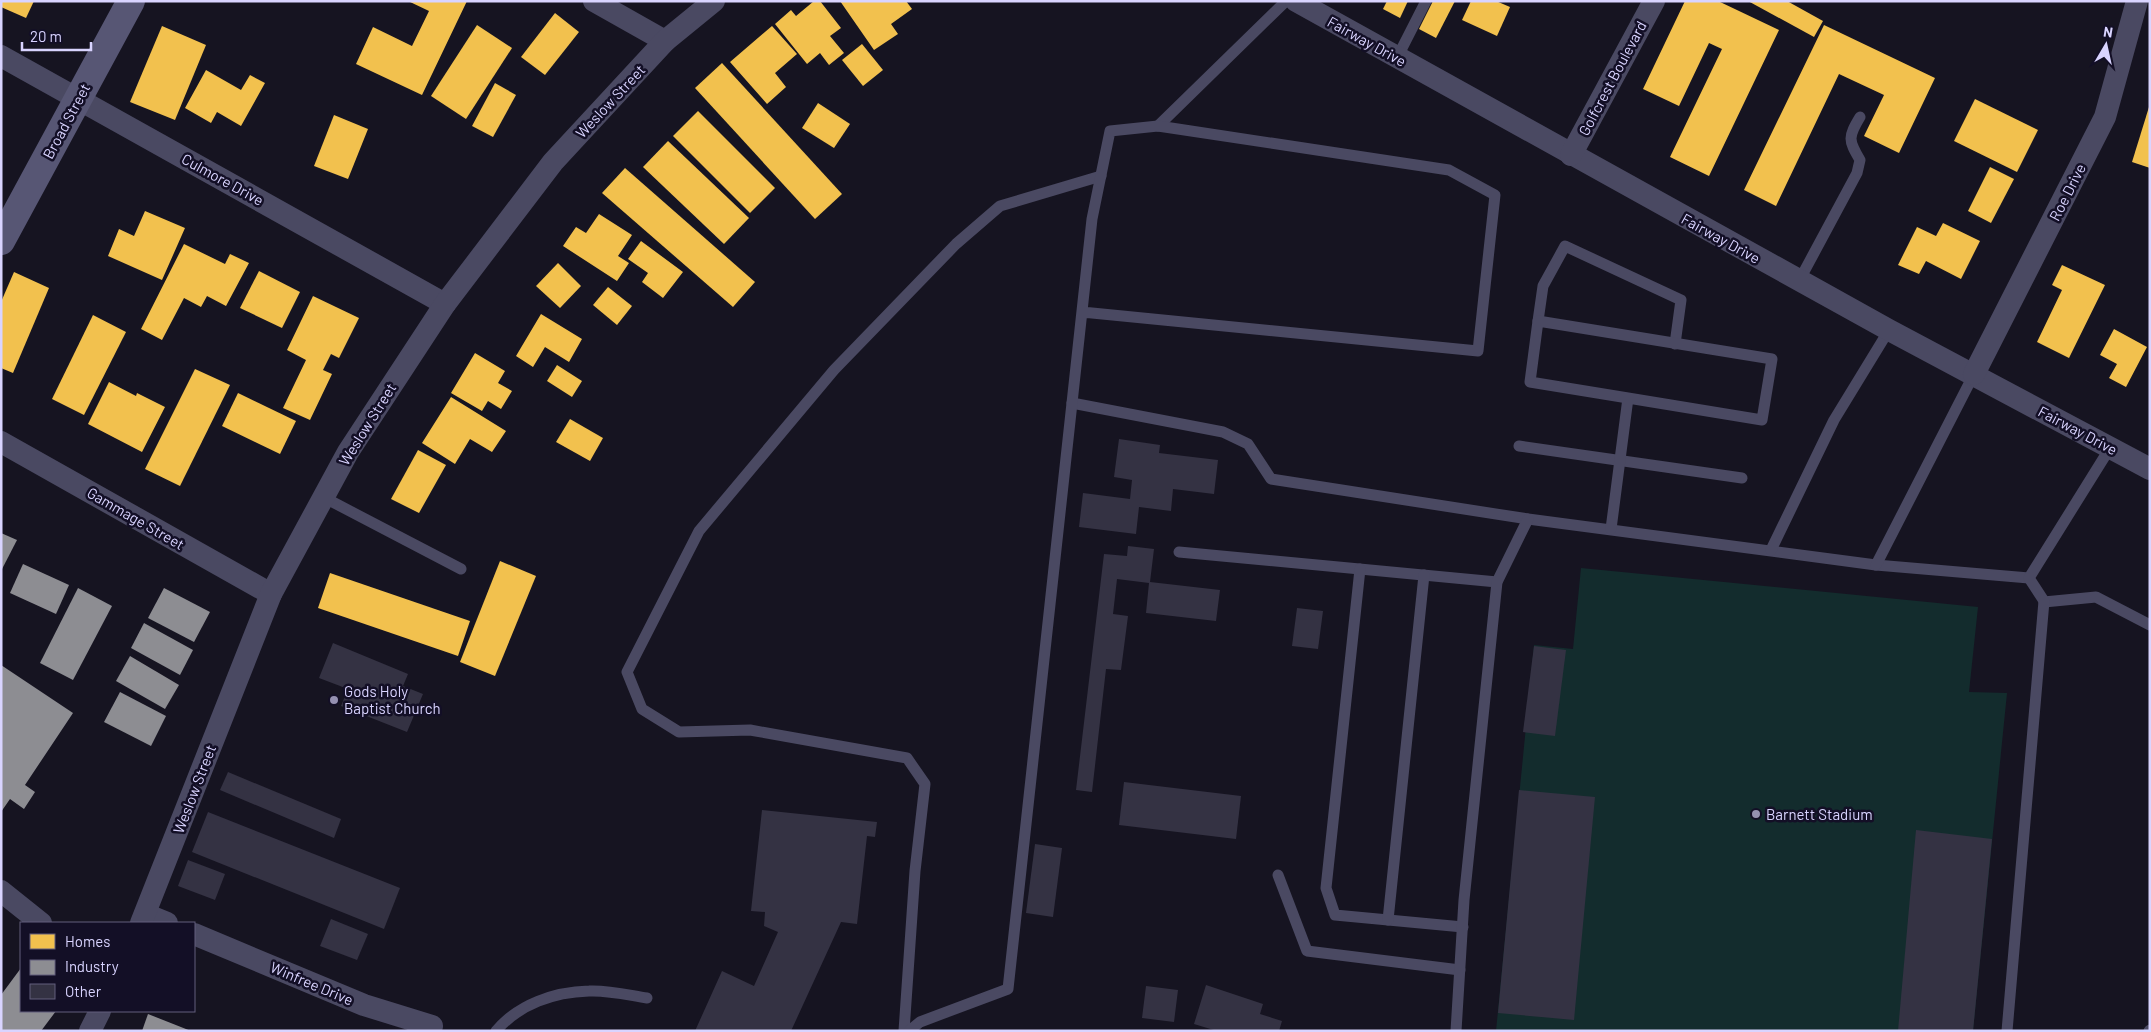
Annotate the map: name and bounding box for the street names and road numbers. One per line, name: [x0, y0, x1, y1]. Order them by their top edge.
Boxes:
street label: Fairway Drive: [1325, 12, 1409, 70]
street label: Golfcrest Boulevard: [1574, 18, 1650, 138]
street label: Weslow Street: [571, 61, 649, 141]
street label: Broad Street: [39, 80, 93, 162]
street label: Culmore Drive: [179, 149, 267, 209]
street label: Roe Drive: [2045, 160, 2089, 224]
street label: Fairway Drive: [1679, 209, 1763, 267]
street label: Weslow Street: [335, 380, 399, 468]
street label: Fairway Drive: [2035, 402, 2121, 458]
street label: Gammage Street: [84, 483, 188, 553]
street label: Weslow Street: [169, 742, 219, 836]
street label: Winfree Drive: [268, 957, 356, 1009]

